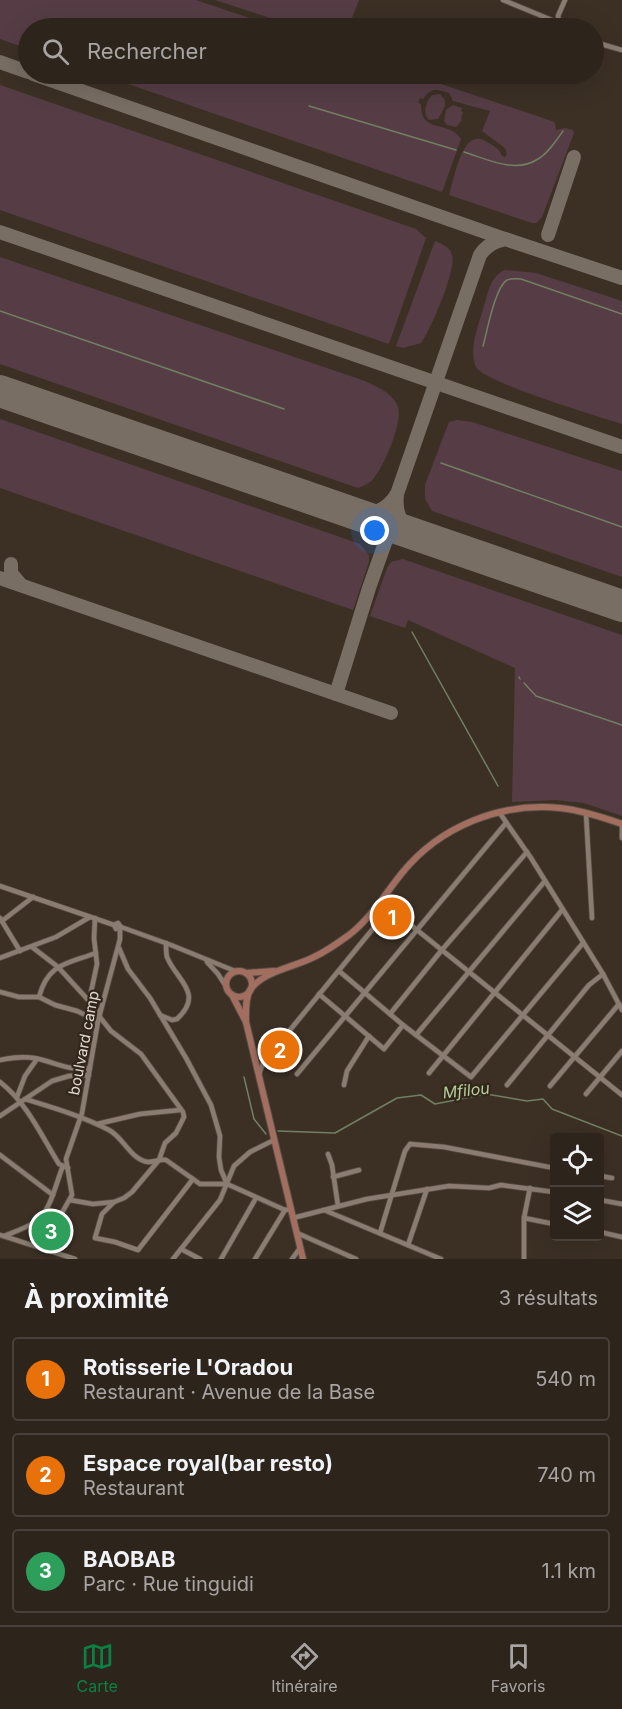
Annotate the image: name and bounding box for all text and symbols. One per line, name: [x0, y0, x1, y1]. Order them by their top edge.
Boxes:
search box: [18, 18, 604, 84]
icon: search: [39, 35, 72, 68]
text: Rechercher: [87, 38, 207, 64]
your location: [360, 516, 389, 545]
pin: 1: [372, 894, 412, 940]
street label: boulvard camp: [64, 989, 103, 1097]
pin: 2: [260, 1028, 300, 1072]
water label: Mfilou: [441, 1078, 491, 1102]
map controls: [550, 1133, 604, 1241]
button: locate: [550, 1133, 604, 1187]
button: layers: [550, 1187, 604, 1241]
pin: 3: [32, 1208, 70, 1254]
text: À proximité: [24, 1283, 169, 1314]
text: 3 résultats: [499, 1286, 598, 1310]
text: Rotisserie L'Oradou: [83, 1354, 293, 1380]
text: 1: [41, 1367, 50, 1391]
text: 540 m: [535, 1367, 596, 1391]
text: Restaurant · Avenue de la Base: [83, 1380, 375, 1404]
text: Espace royal(bar resto): [83, 1450, 333, 1476]
text: 2: [39, 1463, 52, 1487]
text: 740 m: [537, 1463, 596, 1487]
text: Restaurant: [83, 1476, 185, 1500]
text: BAOBAB: [83, 1546, 176, 1572]
text: 3: [39, 1559, 52, 1583]
text: 1.1 km: [542, 1559, 596, 1583]
text: Parc · Rue tinguidi: [83, 1572, 254, 1596]
tab: Carte: [77, 1640, 118, 1696]
tab: Itinéraire: [271, 1640, 338, 1696]
tab: Favoris: [491, 1640, 545, 1696]

